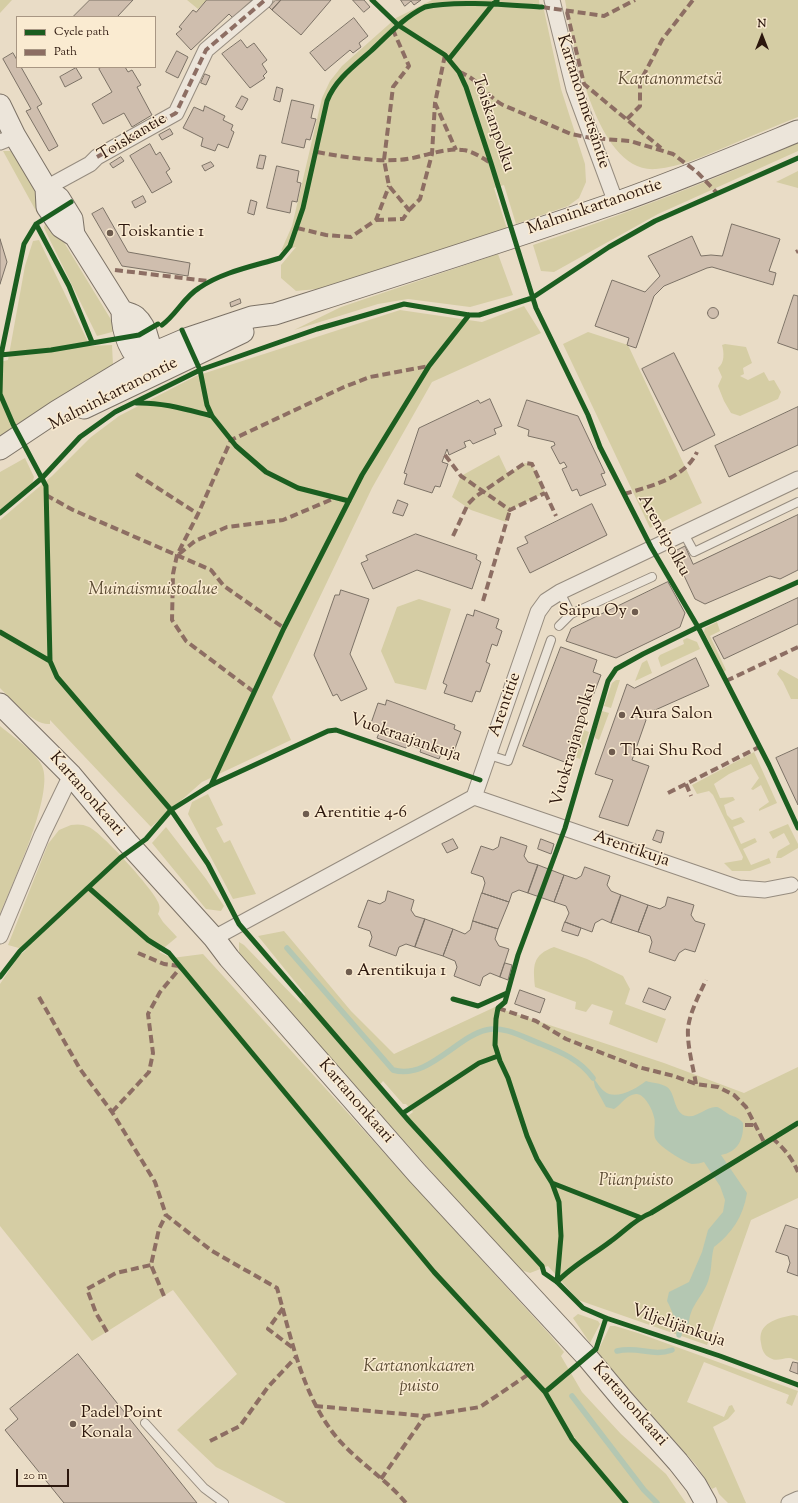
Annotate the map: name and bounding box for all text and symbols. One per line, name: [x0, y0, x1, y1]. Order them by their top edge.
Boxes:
legend: [16, 16, 156, 68]
north arrow: [742, 16, 782, 56]
text: N: [758, 16, 766, 32]
text: Cycle path: [54, 23, 109, 41]
street label: Kartanonmetsäntie: [551, 32, 613, 172]
text: Path: [54, 43, 77, 61]
park label: Kartanonmetsä: [618, 71, 722, 91]
street label: Toiskanpolku: [466, 73, 518, 175]
street label: Toiskantie: [95, 109, 171, 167]
street label: Malminkartanontie: [525, 175, 665, 241]
place label: Toiskantie 1: [118, 223, 204, 243]
marker: Toiskantie 1: [105, 228, 115, 238]
street label: Malminkartanontie: [46, 354, 182, 436]
street label: Arentipolku: [632, 491, 694, 581]
park label: Muinaismuistoalue: [88, 581, 218, 601]
place label: Saipu Oy: [558, 602, 627, 622]
marker: Saipu Oy: [630, 607, 640, 617]
street label: Arentitie: [486, 670, 526, 740]
street label: Vuokraajanpolku: [548, 681, 602, 809]
place label: Aura Salon: [630, 705, 713, 725]
street label: Vuokraajankuja: [347, 710, 463, 768]
marker: Aura Salon: [617, 710, 627, 720]
place label: Thai Shu Rod: [620, 742, 722, 762]
marker: Thai Shu Rod: [607, 747, 617, 757]
street label: Kartanonkaari: [44, 749, 128, 841]
place label: Arentitie 4-6: [314, 804, 407, 824]
marker: Arentitie 4-6: [301, 809, 311, 819]
street label: Arentikuja: [590, 827, 672, 873]
place label: Arentikuja 1: [357, 962, 446, 982]
marker: Arentikuja 1: [344, 967, 354, 977]
street label: Kartanonkaari: [313, 1056, 397, 1148]
park label: Piianpuisto: [599, 1172, 673, 1192]
street label: Viljelijänkuja: [628, 1301, 728, 1353]
park label: Kartanonkaaren puisto: [363, 1358, 475, 1398]
street label: Kartanonkaari: [587, 1359, 671, 1451]
place label: Padel Point Konala: [81, 1404, 162, 1444]
marker: Padel Point Konala: [68, 1419, 78, 1429]
scale bar: [18, 1461, 71, 1487]
text: 20 m: [23, 1467, 47, 1485]

